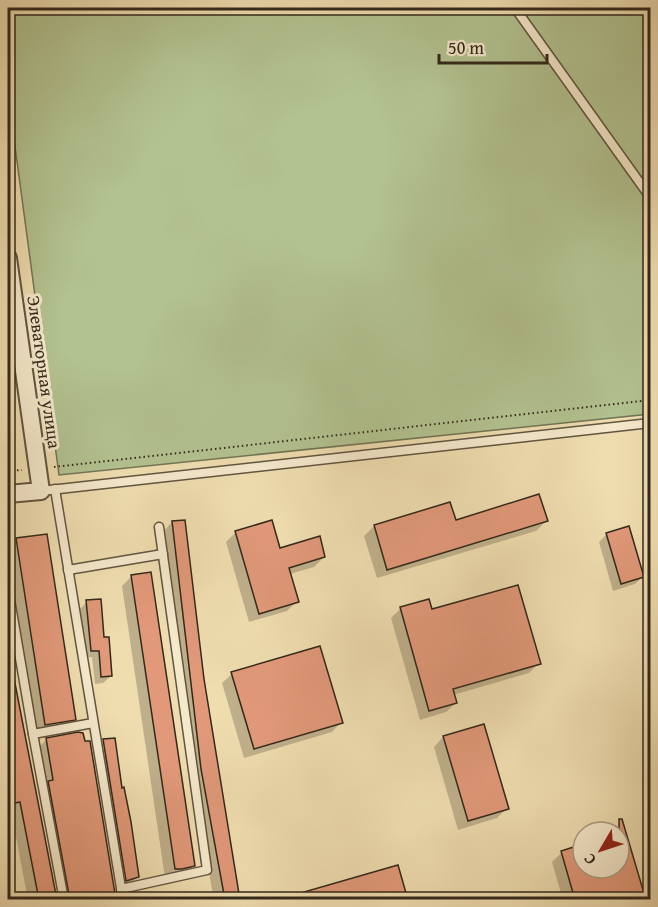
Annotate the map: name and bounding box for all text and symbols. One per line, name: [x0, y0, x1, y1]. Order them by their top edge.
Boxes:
scale bar: [439, 27, 547, 65]
text: 50 m: [448, 34, 484, 61]
street label: Элеваторная улица: [20, 294, 69, 451]
north arrow: [571, 820, 631, 880]
text: С: [577, 848, 602, 871]

